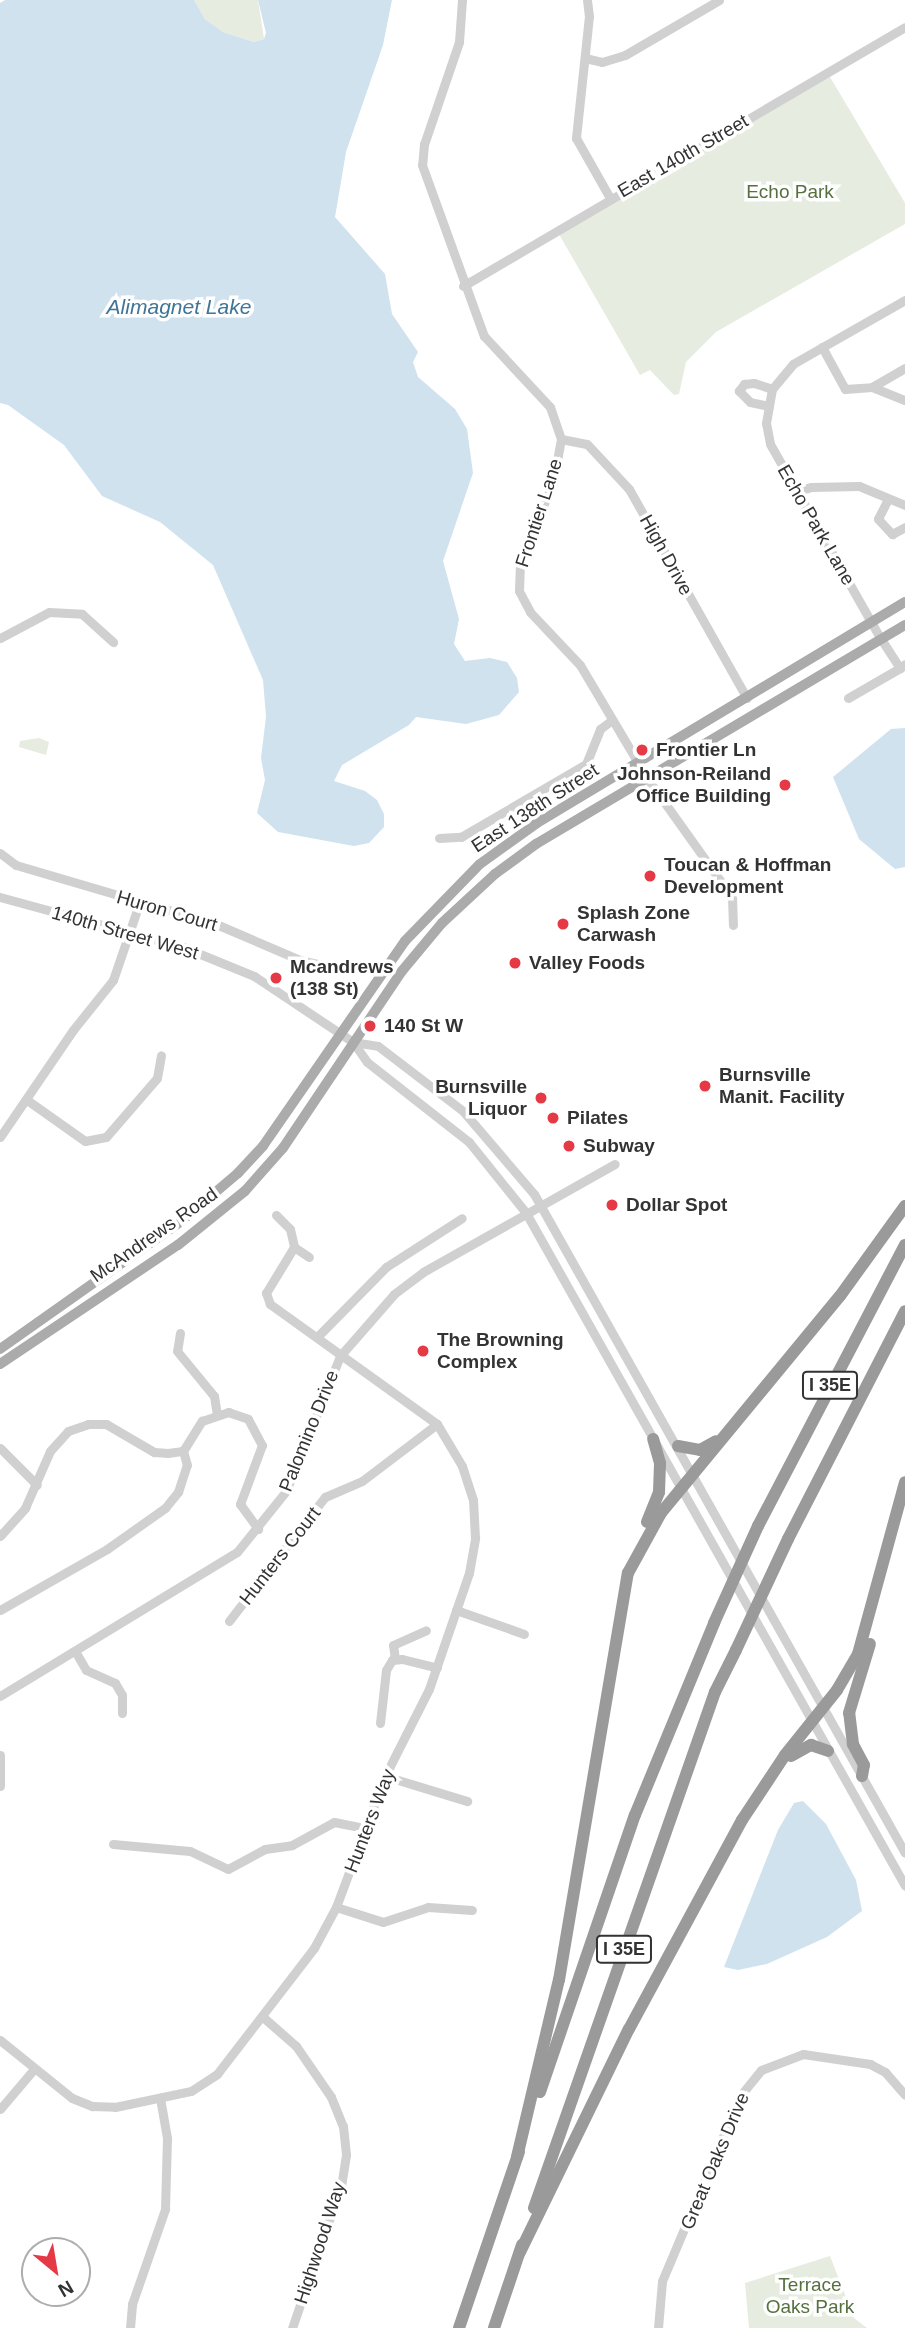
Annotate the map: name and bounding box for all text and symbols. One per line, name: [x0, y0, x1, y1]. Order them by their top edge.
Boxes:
street label: East 140th Street: [614, 109, 752, 203]
park label: Echo Park: [746, 181, 834, 203]
water label: Alimagnet Lake: [107, 294, 251, 320]
street label: Frontier Lane: [511, 456, 567, 570]
street label: Echo Park Lane: [772, 461, 860, 589]
street label: High Drive: [635, 511, 697, 599]
place label: Frontier Ln: [656, 739, 756, 761]
marker: Frontier Ln: [634, 742, 650, 758]
street label: East 138th Street: [467, 758, 603, 858]
place label: Johnson-Reiland Office Building: [617, 763, 771, 807]
marker: Johnson-Reiland Office Building: [777, 777, 793, 793]
place label: Toucan & Hoffman Development: [664, 854, 831, 898]
marker: Toucan & Hoffman Development: [642, 868, 658, 884]
street label: Huron Court: [114, 886, 220, 936]
street label: 140th Street West: [49, 901, 201, 965]
place label: Splash Zone Carwash: [577, 902, 690, 946]
marker: Splash Zone Carwash: [555, 916, 571, 932]
place label: Valley Foods: [529, 952, 645, 974]
marker: Valley Foods: [507, 955, 523, 971]
place label: Mcandrews (138 St): [290, 956, 393, 1000]
marker: Mcandrews (138 St): [268, 970, 284, 986]
place label: 140 St W: [384, 1015, 463, 1037]
marker: 140 St W: [362, 1018, 378, 1034]
place label: Burnsville Manit. Facility: [719, 1064, 845, 1108]
place label: Burnsville Liquor: [435, 1076, 527, 1120]
marker: Burnsville Manit. Facility: [697, 1078, 713, 1094]
marker: Burnsville Liquor: [533, 1090, 549, 1106]
place label: Pilates: [567, 1107, 628, 1129]
marker: Pilates: [545, 1110, 561, 1126]
place label: Subway: [583, 1135, 655, 1157]
marker: Subway: [561, 1138, 577, 1154]
street label: McAndrews Road: [86, 1183, 222, 1287]
place label: Dollar Spot: [626, 1194, 727, 1216]
marker: Dollar Spot: [604, 1197, 620, 1213]
place label: The Browning Complex: [437, 1329, 564, 1373]
marker: The Browning Complex: [415, 1343, 431, 1359]
street label: Palomino Drive: [274, 1367, 344, 1495]
road number: I 35E: [800, 1370, 860, 1400]
street label: Hunters Court: [235, 1502, 325, 1610]
street label: Hunters Way: [340, 1766, 400, 1876]
road number: I 35E: [594, 1935, 654, 1964]
street label: Great Oaks Drive: [676, 2089, 754, 2233]
street label: Highwood Way: [290, 2179, 350, 2307]
north arrow: [21, 2237, 91, 2307]
park label: Terrace Oaks Park: [766, 2274, 854, 2318]
text: N: [55, 2276, 77, 2301]

